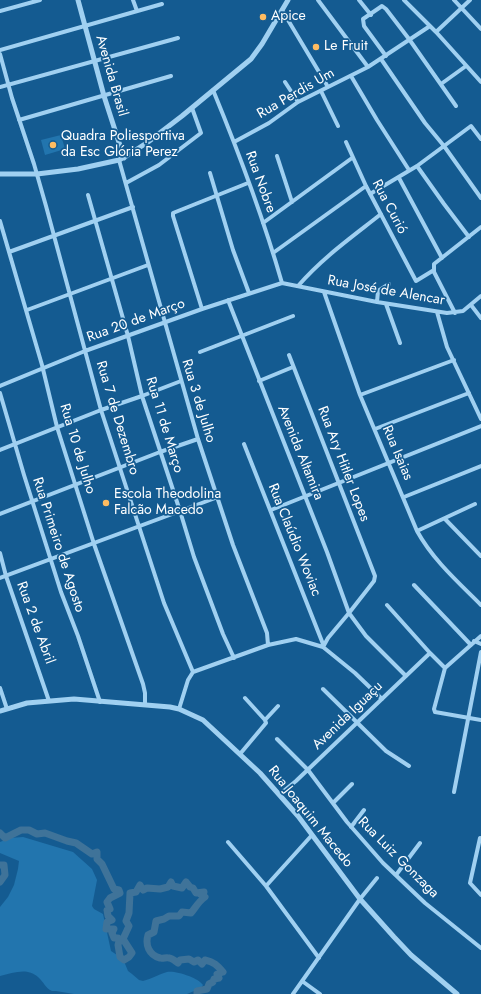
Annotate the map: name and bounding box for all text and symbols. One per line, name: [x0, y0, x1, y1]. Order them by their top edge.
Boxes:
place label: Apice: [271, 9, 306, 25]
marker: Apice: [258, 12, 268, 22]
street label: Avenida Brasil: [91, 34, 131, 118]
place label: Le Fruit: [324, 39, 368, 55]
marker: Le Fruit: [311, 42, 321, 52]
street label: Rua Perdis Um: [254, 65, 338, 123]
place label: Quadra Poliesportiva da Esc Glória Perez: [61, 129, 185, 162]
marker: Quadra Poliesportiva da Esc Glória Perez: [48, 140, 58, 150]
street label: Rua Nobre: [241, 149, 279, 215]
street label: Rua Curió: [368, 177, 410, 237]
street label: Rua José de Alencar: [326, 272, 446, 310]
street label: Rua 20 de Março: [85, 295, 187, 347]
street label: Rua 3 de Julho: [177, 357, 219, 445]
street label: Rua 7 de Dezembro: [92, 359, 142, 477]
street label: Rua 11 de Março: [141, 375, 187, 475]
street label: Rua 10 de Julho: [55, 402, 99, 496]
street label: Avenida Altamira: [273, 403, 327, 503]
street label: Rua Ary Hitler Lopes: [313, 404, 373, 524]
street label: Rua Isaias: [378, 423, 416, 483]
street label: Rua Primeiro de Agosto: [28, 475, 88, 615]
street label: Rua Claúdio Woviac: [264, 481, 324, 599]
place label: Escola Theodolina Falcão Macedo: [114, 487, 221, 520]
marker: Escola Theodolina Falcão Macedo: [101, 498, 111, 508]
street label: Rua 2 de Abril: [12, 579, 58, 667]
street label: Avenida Iguaçu: [309, 678, 387, 754]
street label: Rua Joaquim Macedo: [264, 763, 356, 871]
street label: Rua Luiz Gonzaga: [354, 814, 442, 902]

